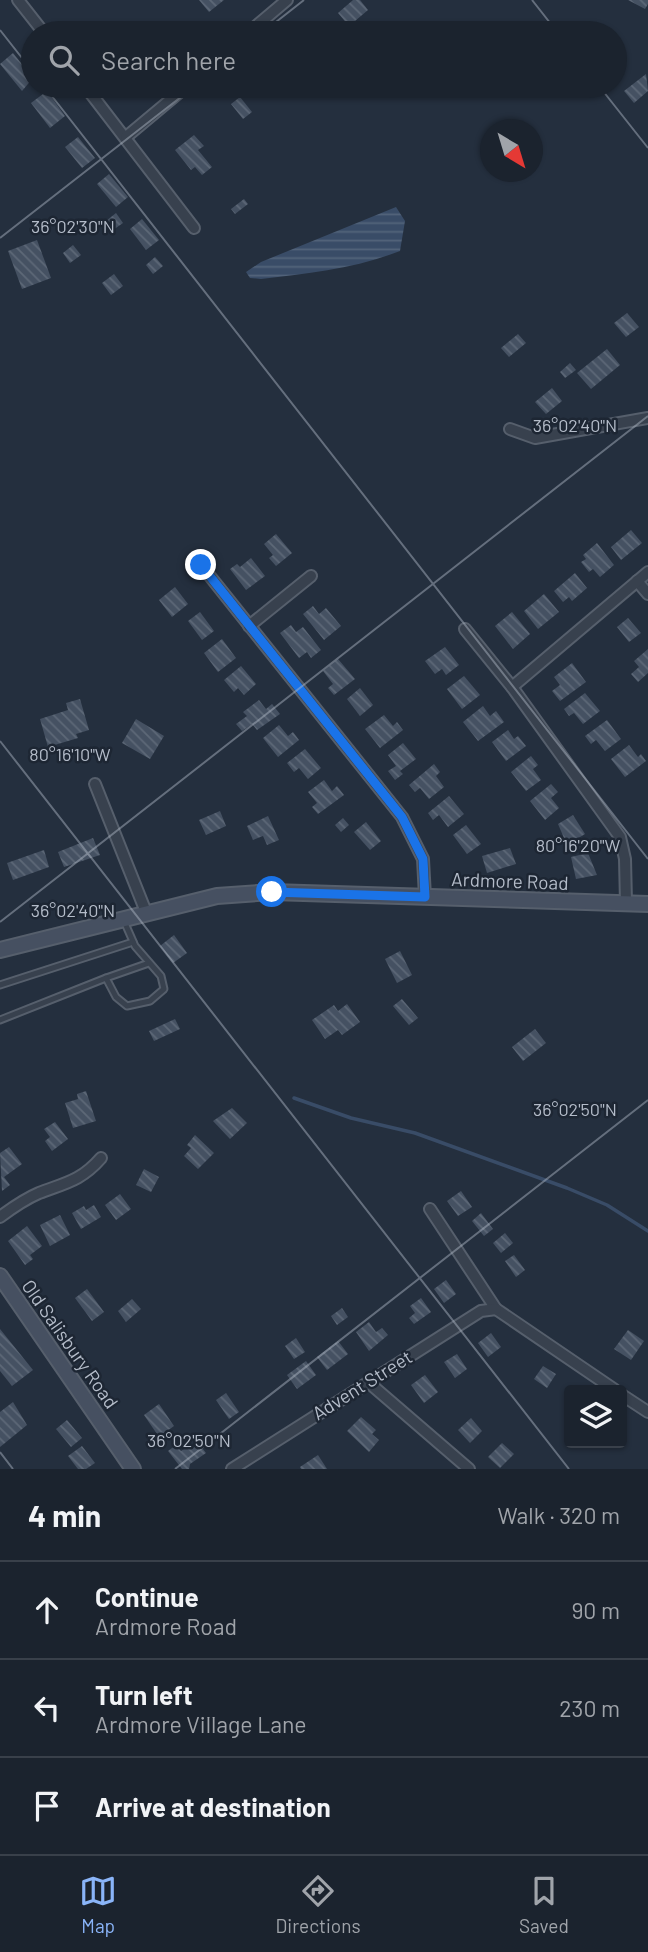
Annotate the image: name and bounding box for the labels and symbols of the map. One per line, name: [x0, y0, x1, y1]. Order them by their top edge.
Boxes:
north arrow: [480, 119, 543, 182]
text: 36°02'30"N: [31, 215, 115, 237]
text: 36°02'40"N: [533, 414, 617, 436]
route end: [185, 549, 216, 580]
text: 80°16'10"W: [29, 743, 111, 765]
text: 80°16'20"W: [536, 834, 621, 856]
street label: Ardmore Road: [451, 867, 569, 894]
route start: [256, 876, 287, 907]
text: 36°02'40"N: [31, 899, 115, 921]
text: 36°02'50"N: [533, 1098, 617, 1120]
street label: Old Salisbury Road: [17, 1275, 123, 1413]
street label: Advent Street: [308, 1345, 416, 1424]
text: 36°02'50"N: [147, 1429, 231, 1451]

